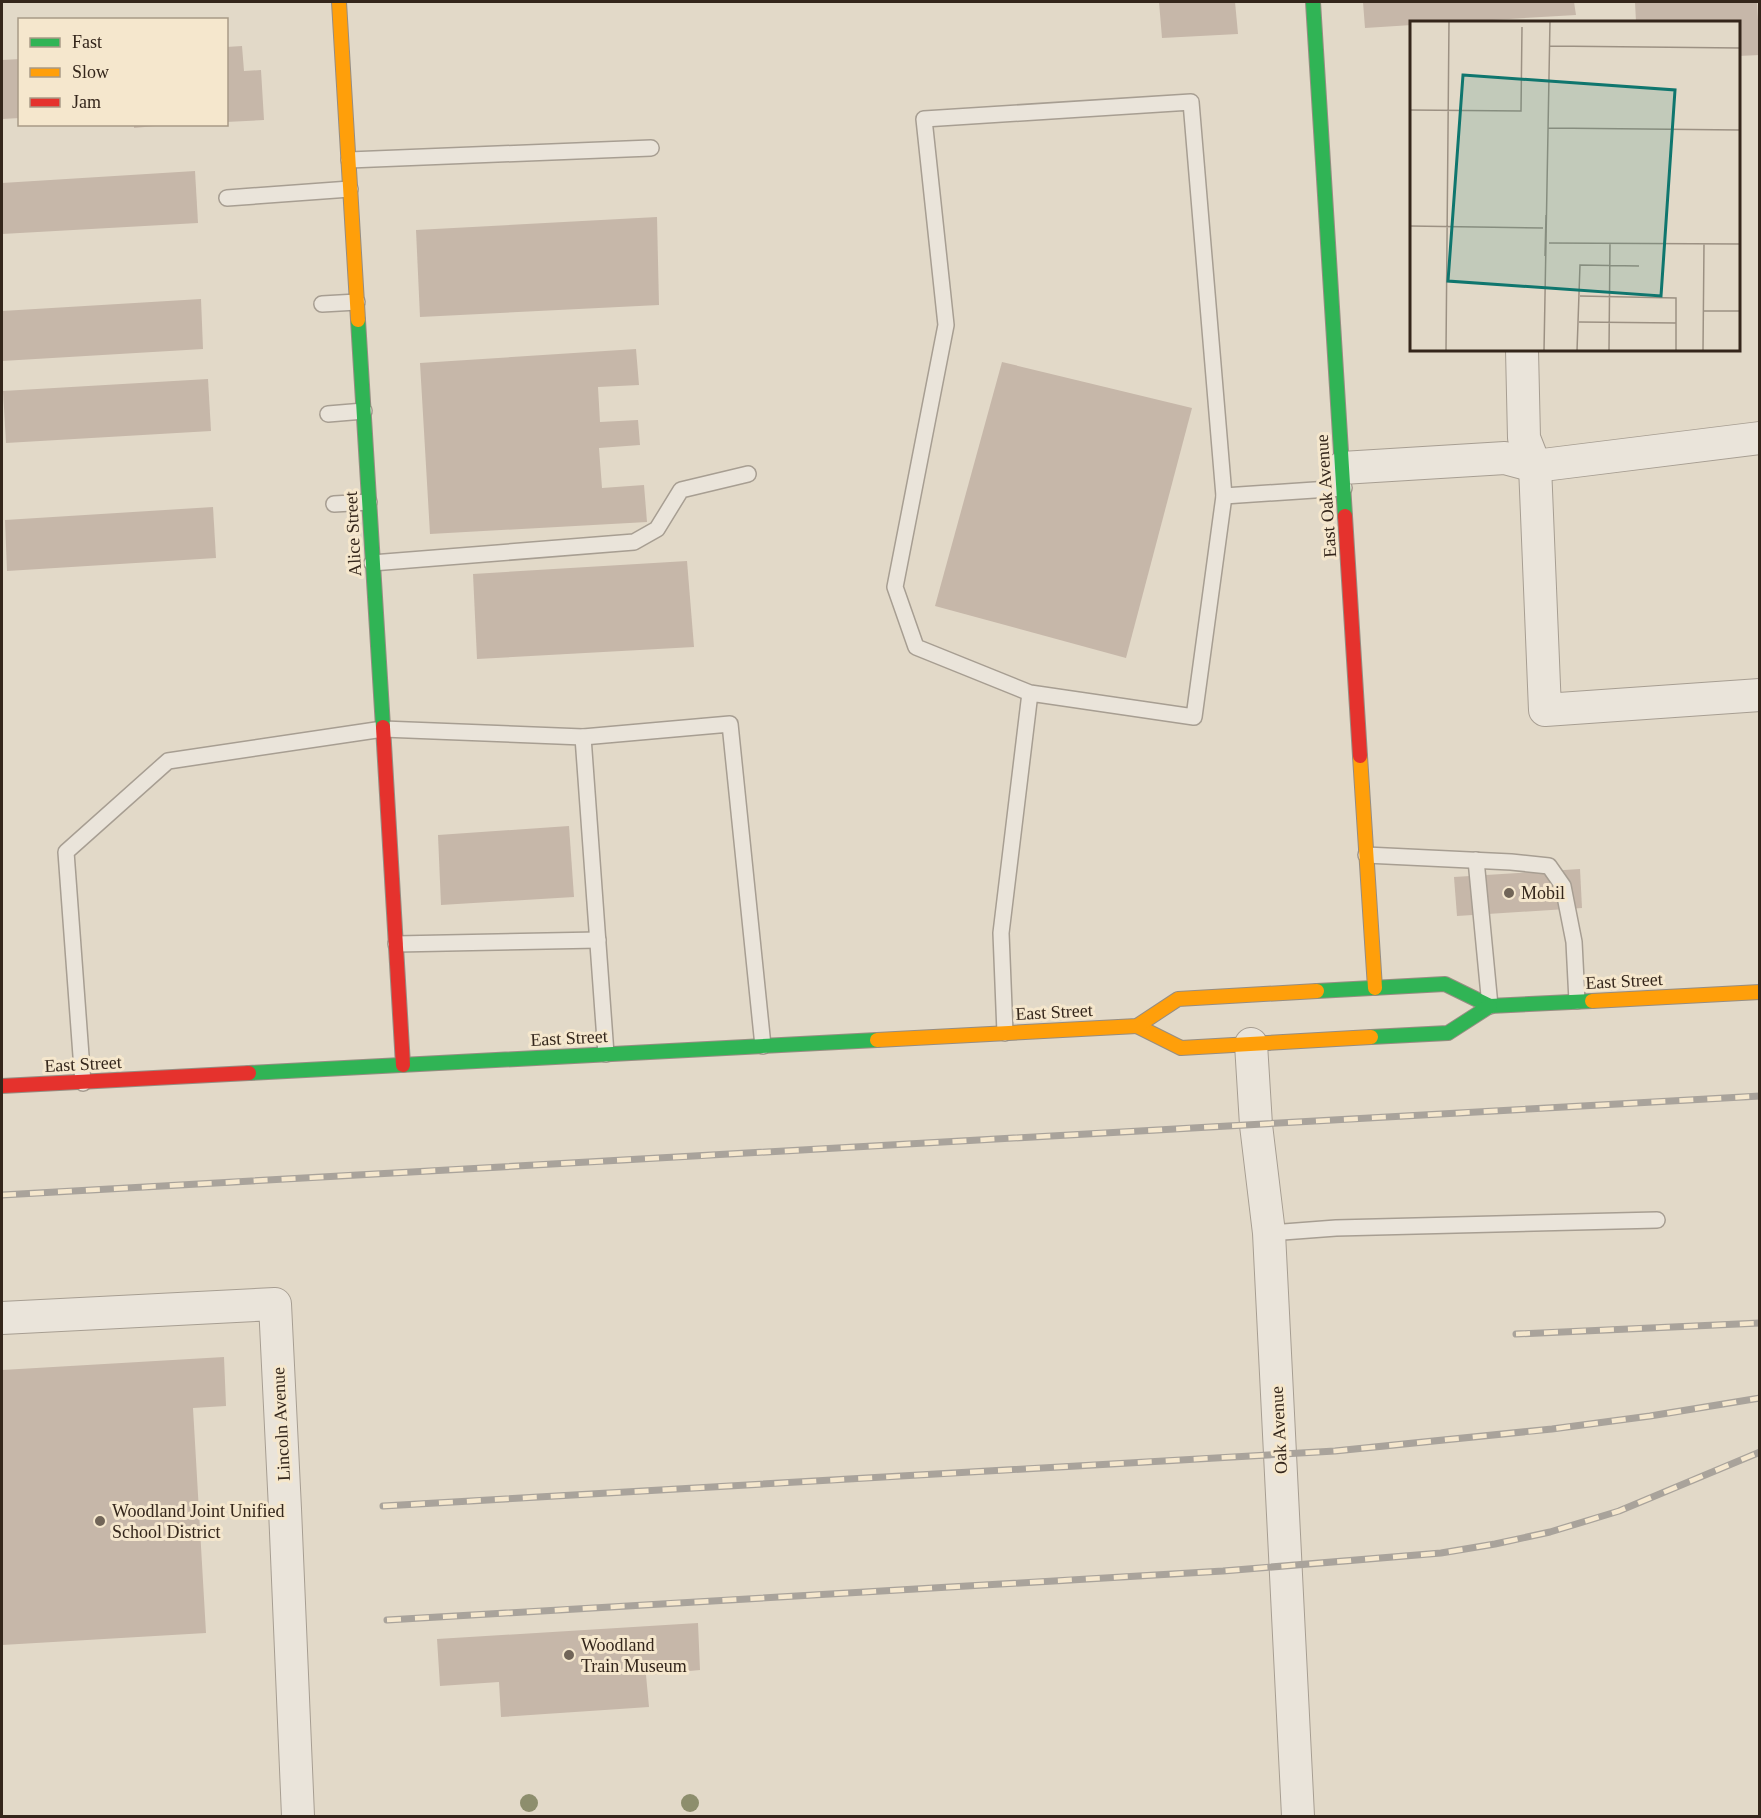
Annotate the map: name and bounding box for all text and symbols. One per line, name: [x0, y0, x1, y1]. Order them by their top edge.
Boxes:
legend: [18, 18, 228, 126]
inset map: [1410, 21, 1740, 351]
text: Fast: [72, 32, 102, 52]
text: Slow: [72, 62, 109, 82]
text: Jam: [72, 92, 101, 112]
street label: East Oak Avenue: [1312, 434, 1340, 558]
street label: Alice Street: [341, 491, 365, 577]
place label: Mobil: [1521, 883, 1565, 903]
marker: Mobil: [1502, 886, 1516, 900]
street label: East Street: [1585, 969, 1663, 993]
street label: East Street: [1015, 1000, 1093, 1024]
street label: East Street: [530, 1026, 608, 1050]
street label: East Street: [44, 1052, 122, 1076]
street label: Lincoln Avenue: [268, 1366, 294, 1482]
street label: Oak Avenue: [1267, 1385, 1291, 1475]
place label: Woodland Joint Unified School District: [112, 1501, 285, 1542]
marker: Woodland Joint Unified School District: [93, 1514, 107, 1528]
place label: Woodland Train Museum: [581, 1635, 687, 1676]
marker: Woodland Train Museum: [562, 1648, 576, 1662]

